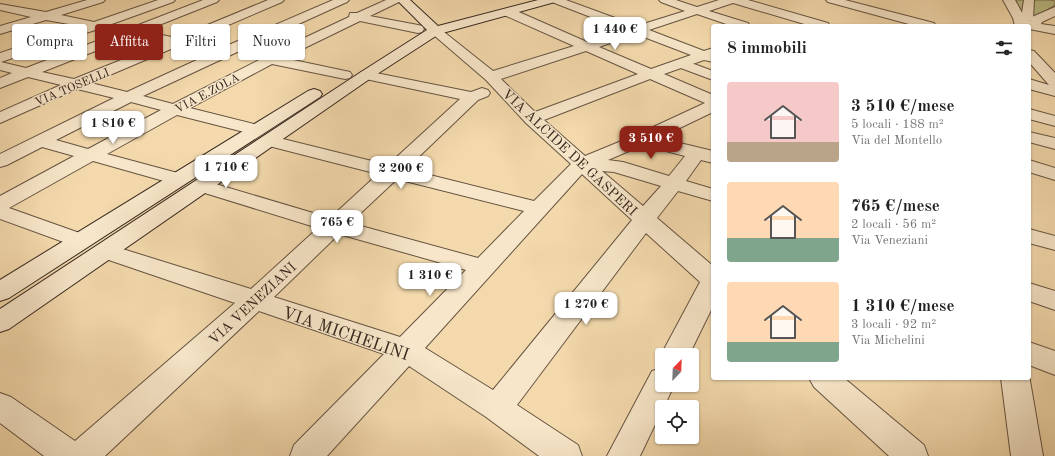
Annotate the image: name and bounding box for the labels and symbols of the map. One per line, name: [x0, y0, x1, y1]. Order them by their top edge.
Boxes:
pin: 1 440 €: [578, 17, 652, 51]
street label: VIA TOSELLI: [33, 67, 112, 109]
street label: VIA E.ZOLA: [173, 72, 242, 116]
street label: VIA ALCIDE DE GASPERI: [499, 87, 639, 219]
pin: 1 810 €: [76, 111, 150, 145]
pin: 3 510 €: [614, 126, 688, 160]
pin: 1 710 €: [189, 155, 263, 189]
pin: 2 200 €: [364, 156, 438, 190]
pin: 765 €: [309, 210, 365, 244]
street label: VIA VENEZIANI: [206, 260, 299, 348]
pin: 1 310 €: [393, 263, 467, 297]
pin: 1 270 €: [549, 292, 623, 326]
street label: VIA MICHELINI: [280, 305, 411, 364]
north arrow: [655, 348, 699, 392]

